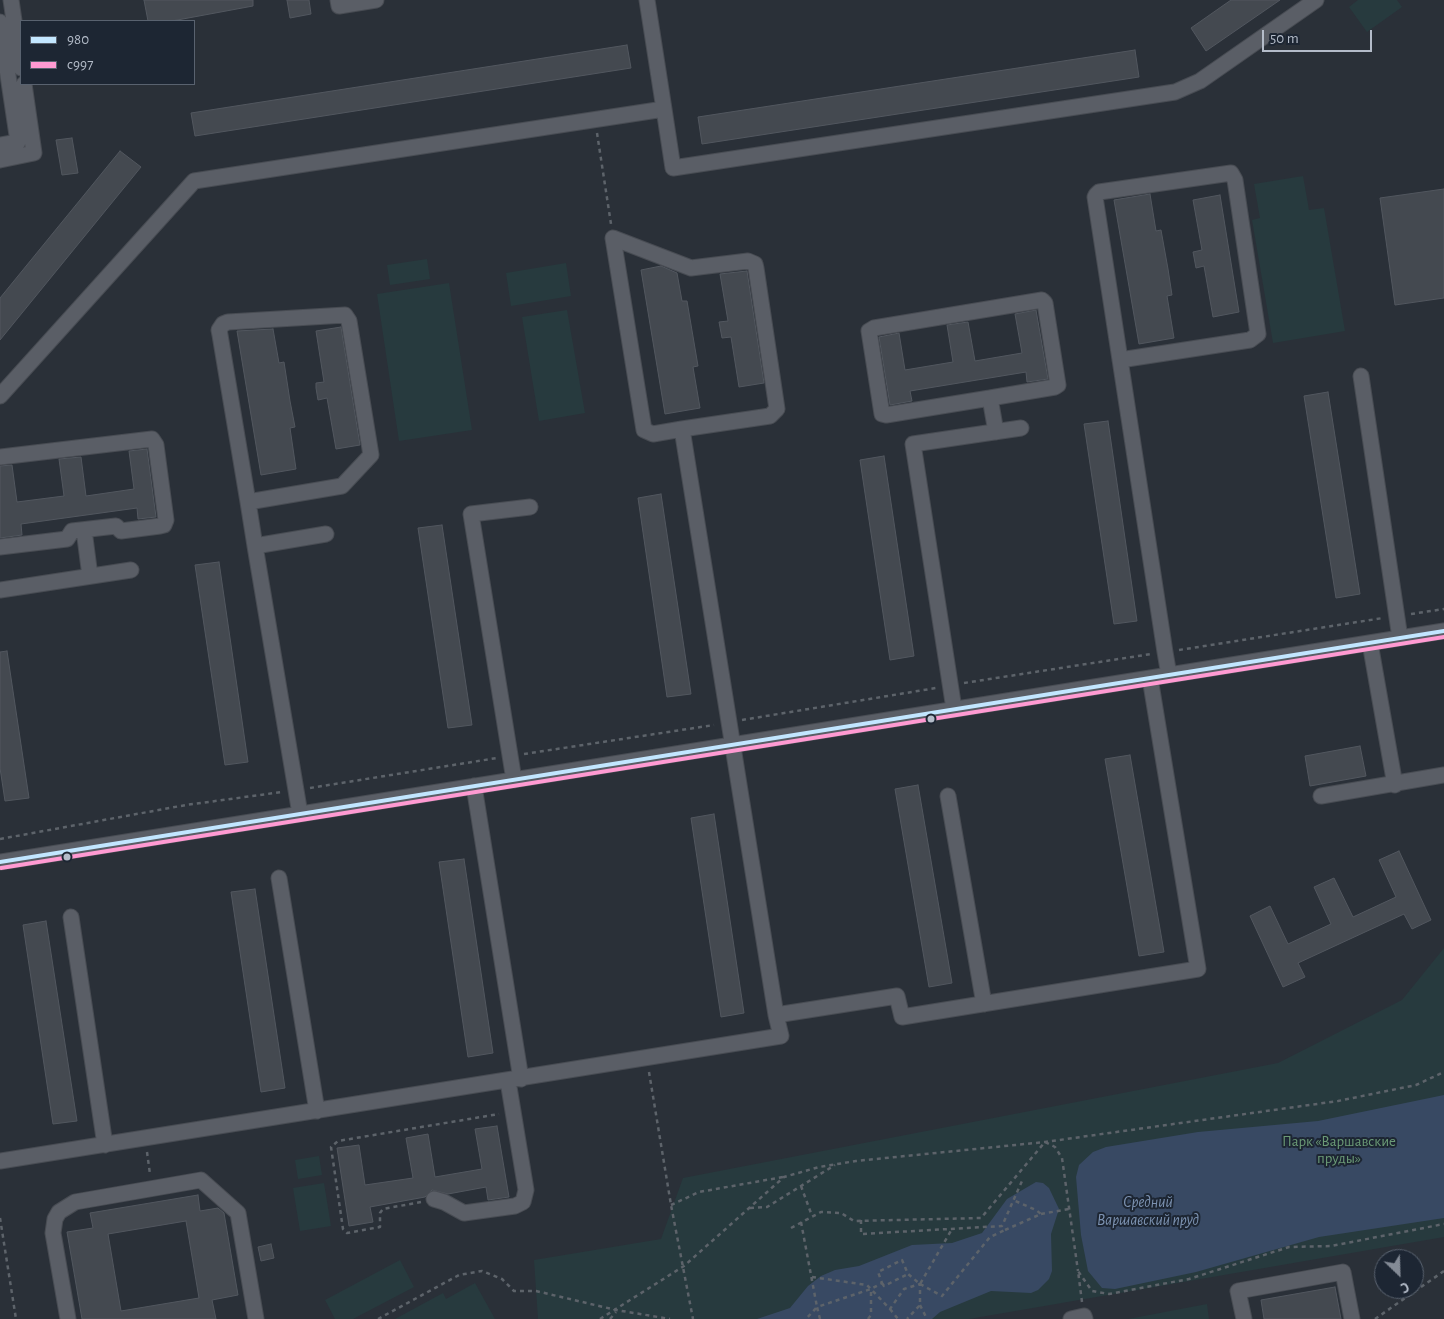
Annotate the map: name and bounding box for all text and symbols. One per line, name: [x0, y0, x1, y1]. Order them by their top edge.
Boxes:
legend: [20, 20, 195, 85]
scale bar: [1264, 20, 1374, 52]
text: 50 m: [1270, 31, 1299, 46]
text: 980: [67, 32, 89, 47]
text: с997: [67, 57, 93, 72]
unlabelled marker: [926, 714, 936, 724]
unlabelled marker: [62, 852, 72, 862]
park label: Парк «Варшавские пруды»: [1282, 1132, 1396, 1167]
water label: Средний Варшавский пруд: [1097, 1192, 1199, 1230]
north arrow: [1374, 1249, 1424, 1299]
text: С: [1398, 1279, 1411, 1295]

